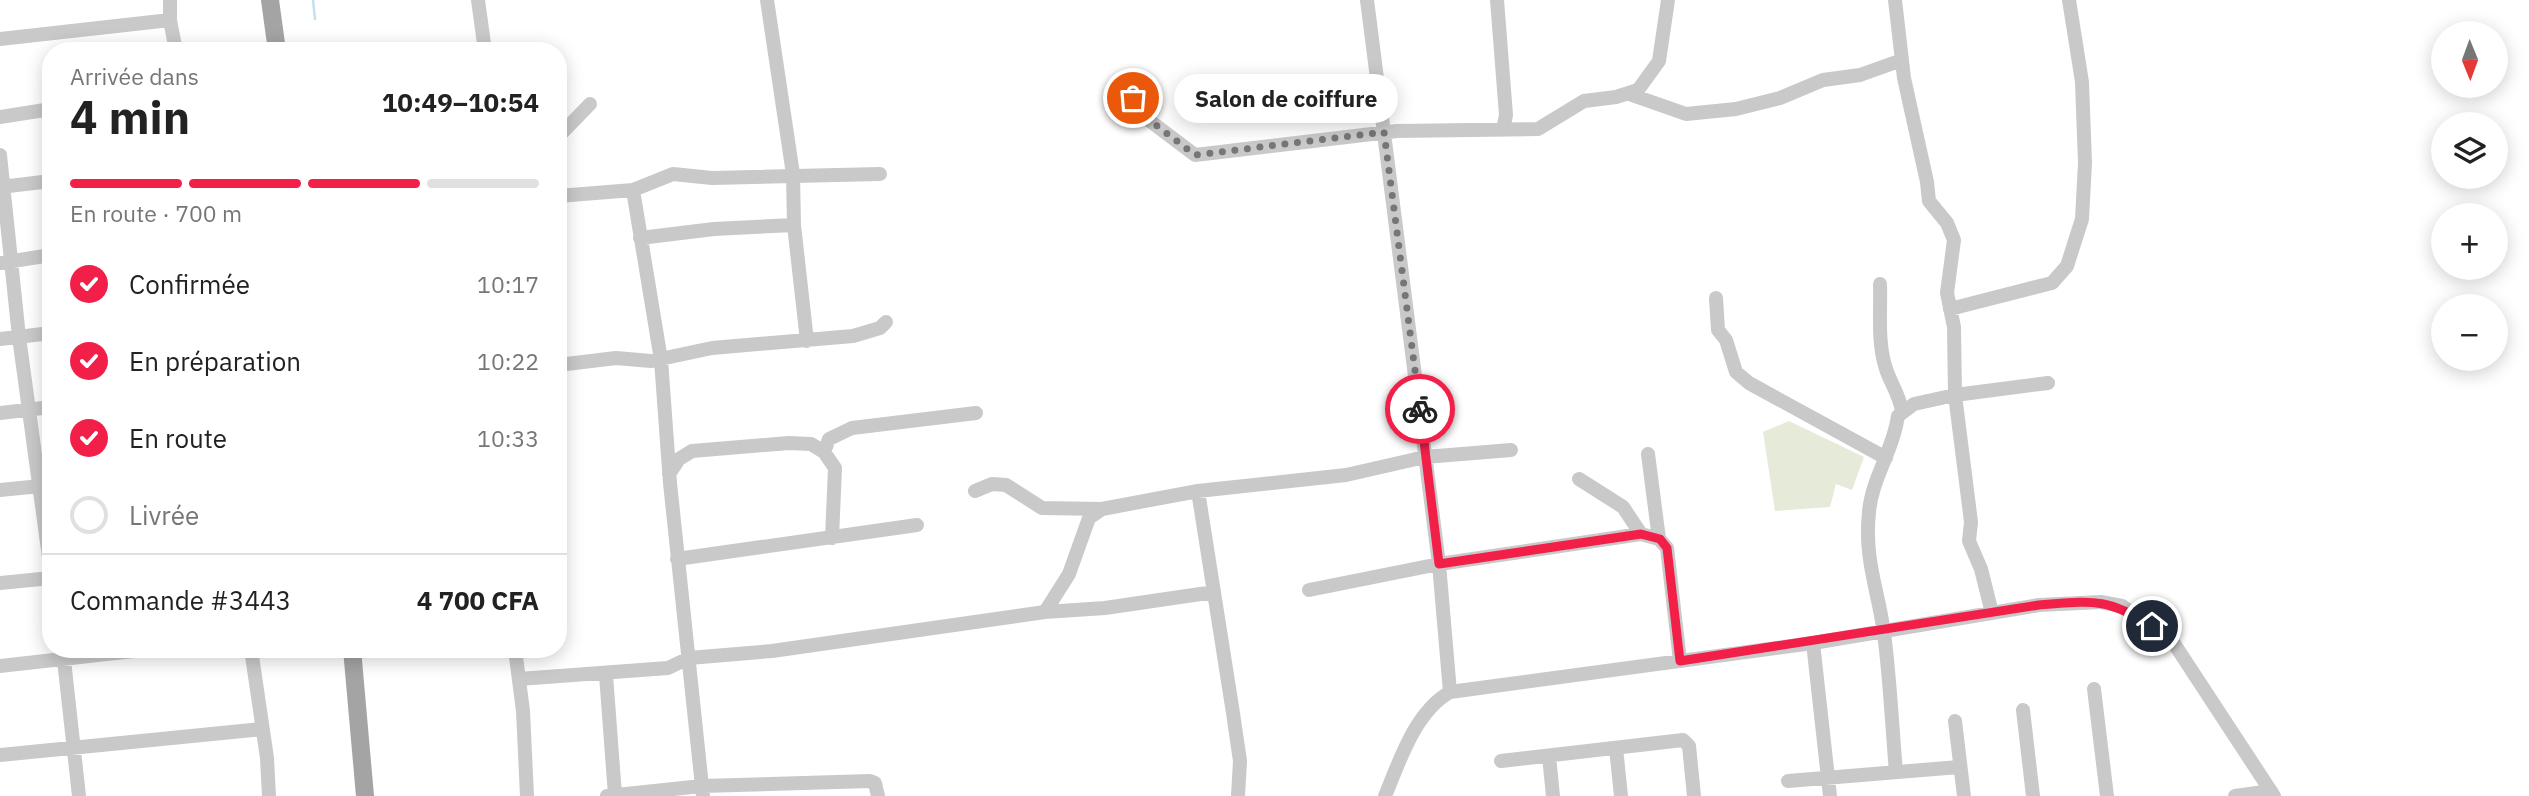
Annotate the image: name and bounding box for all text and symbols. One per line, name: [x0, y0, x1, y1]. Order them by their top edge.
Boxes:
north arrow: [2431, 21, 2508, 98]
map controls: [2431, 21, 2508, 371]
text: Arrivée dans: [70, 61, 199, 91]
pin: [1103, 68, 1163, 128]
callout: Salon de coiffure: [1175, 74, 1399, 122]
icon: bag: [1114, 79, 1152, 117]
text: Salon de coiffure: [1195, 83, 1377, 113]
text: 10:49–10:54: [382, 85, 539, 119]
text: 4 min: [70, 87, 190, 147]
button: layers: [2431, 112, 2508, 189]
text: En route · 700 m: [70, 198, 242, 228]
button: +: [2431, 203, 2508, 280]
icon: check: [70, 265, 108, 303]
text: Confirmée: [129, 267, 250, 301]
text: 10:17: [477, 269, 539, 299]
button: −: [2431, 294, 2508, 371]
icon: check: [70, 342, 108, 380]
text: En préparation: [129, 344, 301, 378]
text: 10:22: [477, 346, 539, 376]
courier: [1385, 374, 1455, 444]
icon: bike: [1401, 390, 1439, 428]
icon: check: [70, 419, 108, 457]
text: En route: [129, 421, 227, 455]
text: 10:33: [477, 423, 539, 453]
text: Livrée: [129, 498, 199, 532]
text: Commande #3443: [70, 583, 291, 617]
text: 4 700 CFA: [417, 583, 539, 617]
pin: [2122, 596, 2182, 656]
icon: home: [2133, 607, 2171, 645]

